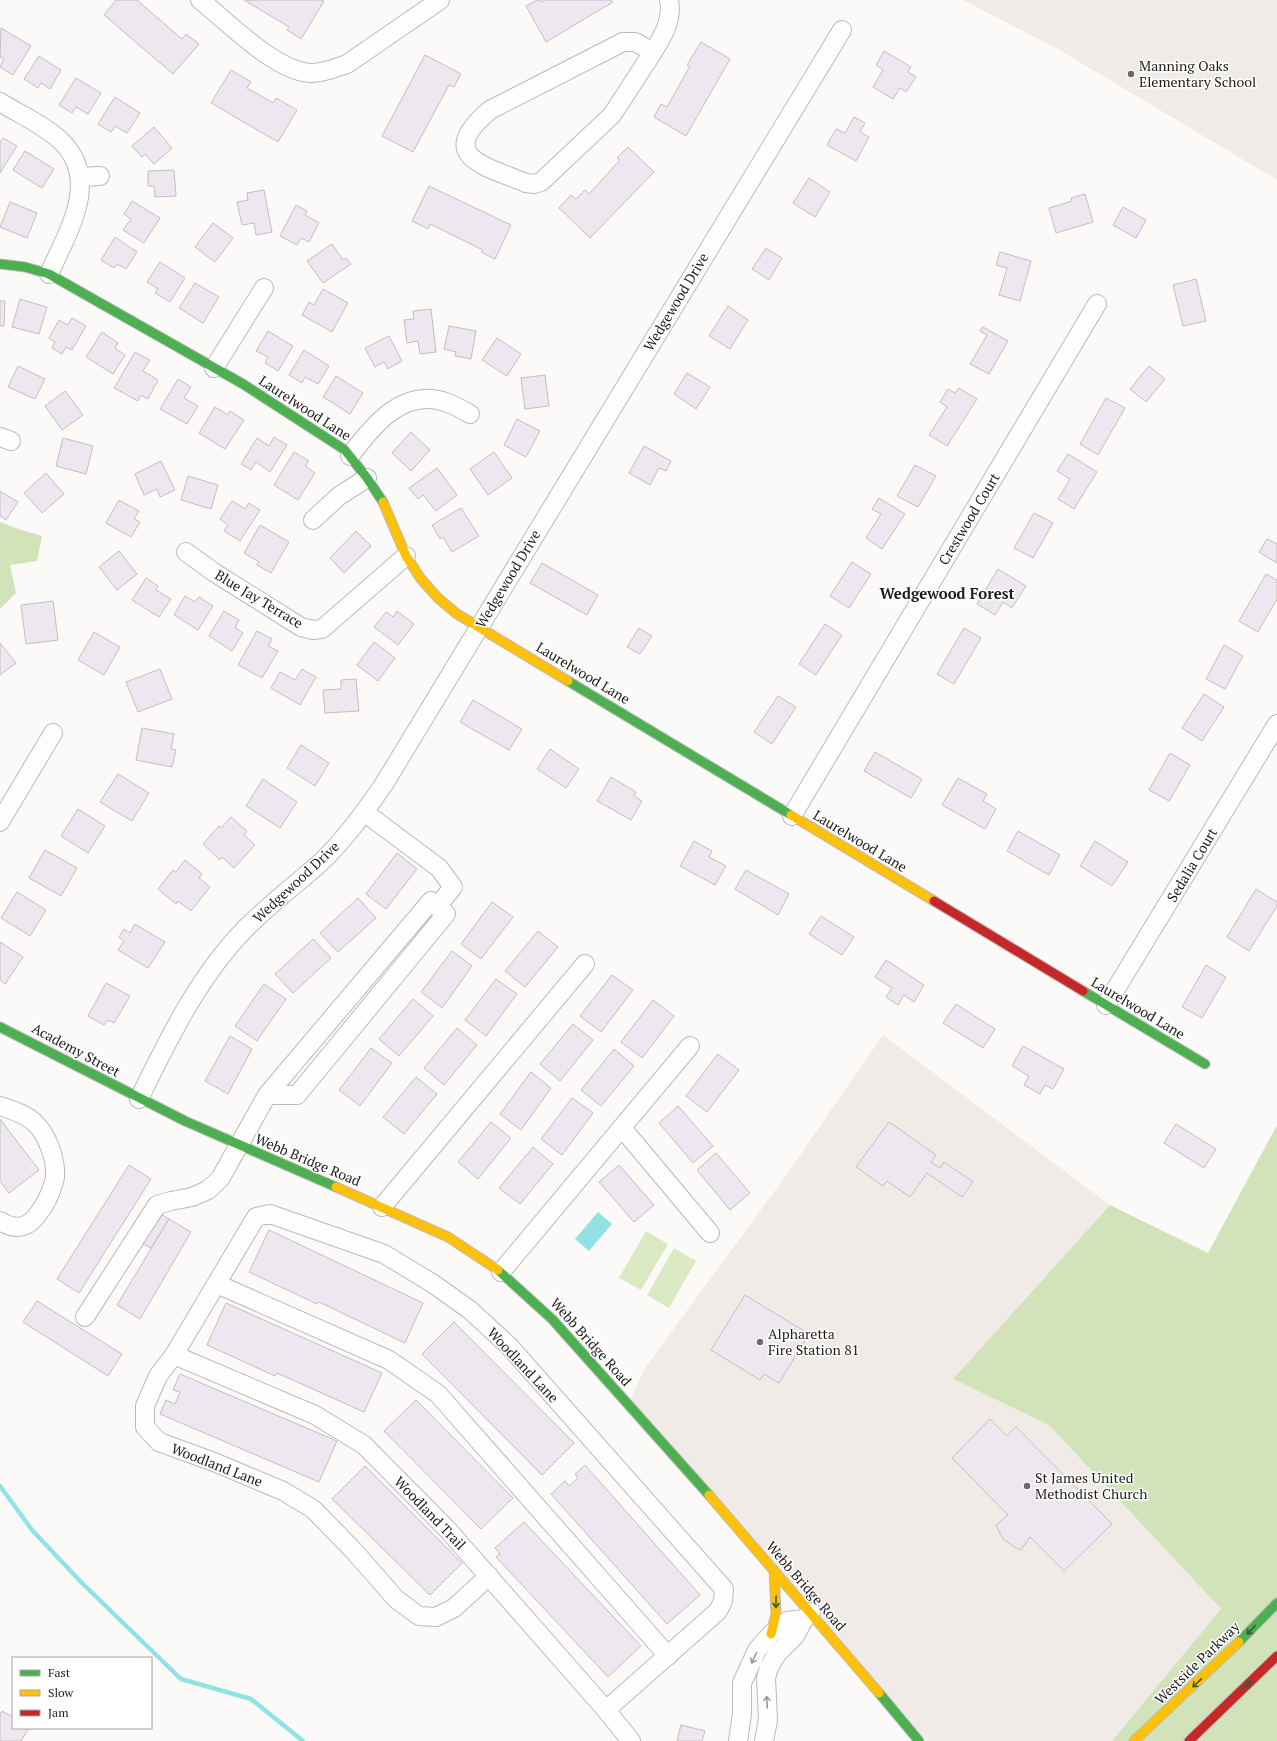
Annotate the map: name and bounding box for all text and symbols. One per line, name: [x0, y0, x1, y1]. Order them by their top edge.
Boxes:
place label: Manning Oaks Elementary School: [1139, 56, 1256, 91]
marker: Manning Oaks Elementary School: [1126, 69, 1136, 79]
street label: Wedgewood Drive: [639, 249, 712, 354]
street label: Laurelwood Lane: [256, 371, 355, 444]
street label: Crestwood Court: [934, 468, 1004, 568]
street label: Wedgewood Drive: [471, 526, 544, 631]
street label: Blue Jay Terrace: [212, 565, 307, 632]
district label: Wedgewood Forest: [880, 583, 1014, 603]
street label: Laurelwood Lane: [533, 637, 634, 708]
street label: Laurelwood Lane: [810, 805, 911, 876]
street label: Sedalia Court: [1162, 823, 1222, 905]
street label: Wedgewood Drive: [248, 837, 343, 927]
street label: Laurelwood Lane: [1088, 972, 1189, 1043]
street label: Academy Street: [29, 1018, 124, 1081]
street label: Webb Bridge Road: [253, 1129, 364, 1190]
street label: Webb Bridge Road: [547, 1293, 636, 1390]
street label: Woodland Lane: [484, 1323, 563, 1406]
place label: Alpharetta Fire Station 81: [768, 1324, 859, 1359]
marker: Alpharetta Fire Station 81: [755, 1337, 765, 1347]
street label: Woodland Lane: [169, 1438, 266, 1491]
place label: St James United Methodist Church: [1035, 1468, 1147, 1503]
street label: Woodland Trail: [390, 1472, 470, 1554]
marker: St James United Methodist Church: [1022, 1481, 1032, 1491]
street label: Webb Bridge Road: [762, 1537, 851, 1635]
one-way arrow: [772, 1595, 780, 1608]
street label: Westside Parkway: [1150, 1617, 1244, 1708]
one-way arrow: [1246, 1625, 1256, 1635]
one-way arrow: [749, 1651, 757, 1663]
legend: [12, 1657, 152, 1729]
text: Fast: [48, 1665, 71, 1680]
one-way arrow: [1192, 1678, 1202, 1688]
one-way arrow: [1242, 1680, 1252, 1690]
text: Slow: [48, 1685, 74, 1700]
one-way arrow: [764, 1696, 771, 1709]
text: Jam: [48, 1705, 69, 1720]

